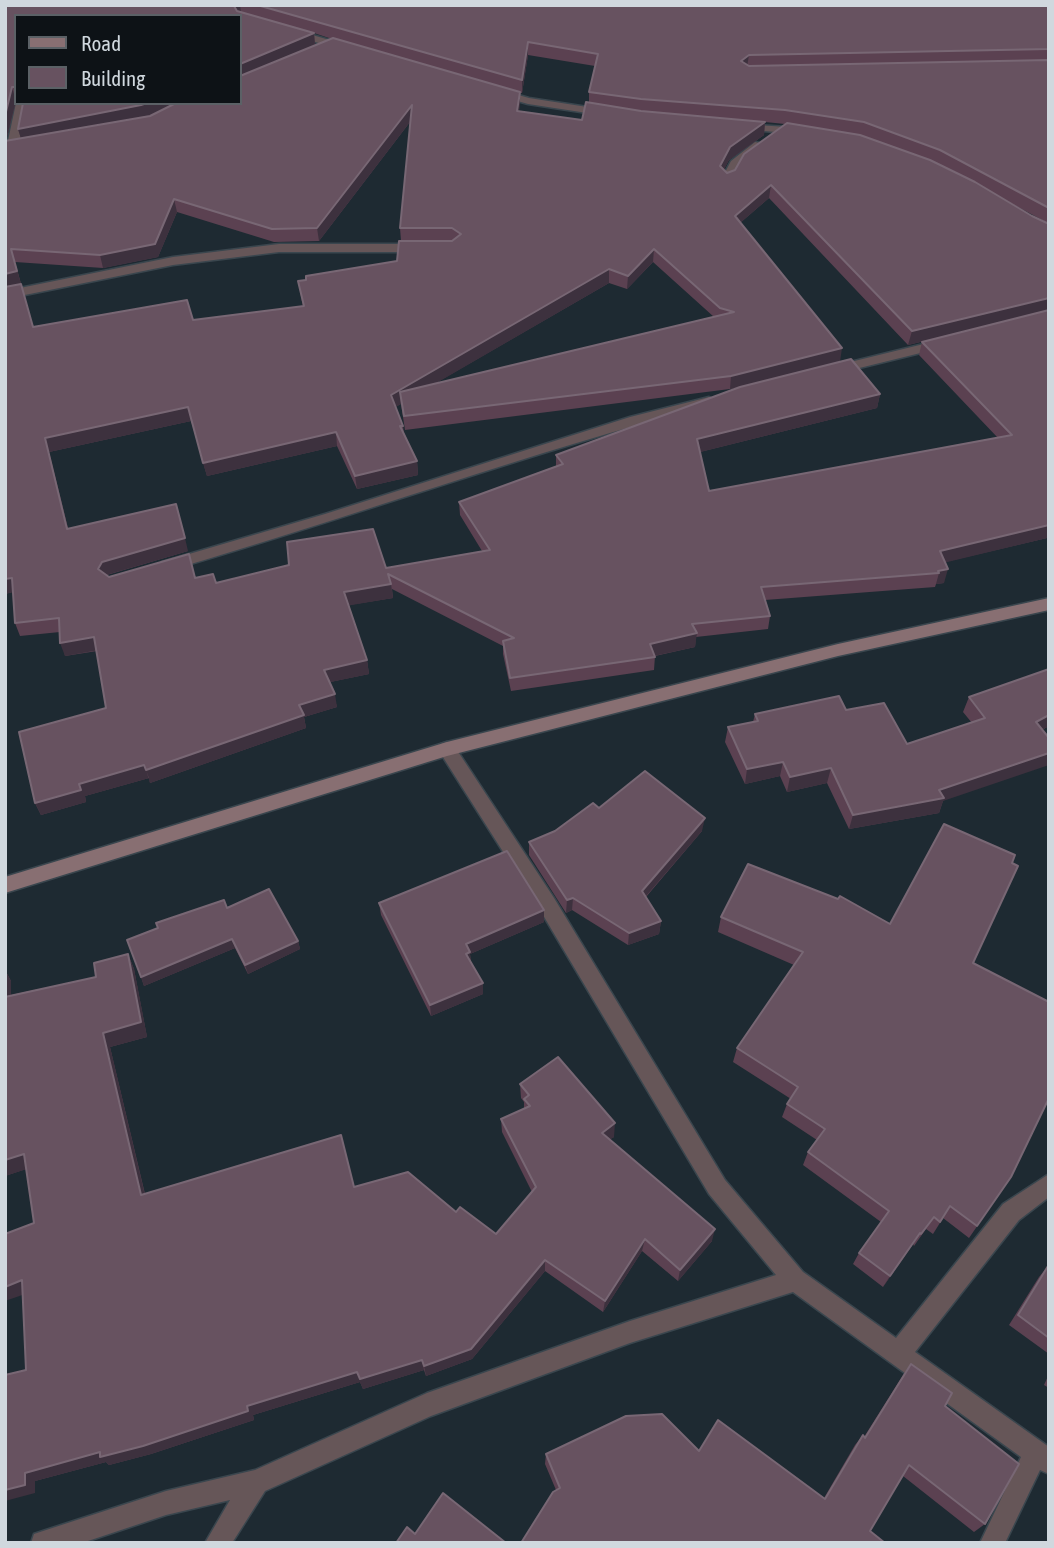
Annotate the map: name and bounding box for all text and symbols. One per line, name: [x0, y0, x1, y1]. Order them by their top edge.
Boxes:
legend: [14, 14, 242, 105]
text: Road: [81, 31, 121, 55]
text: Building: [81, 66, 145, 90]

